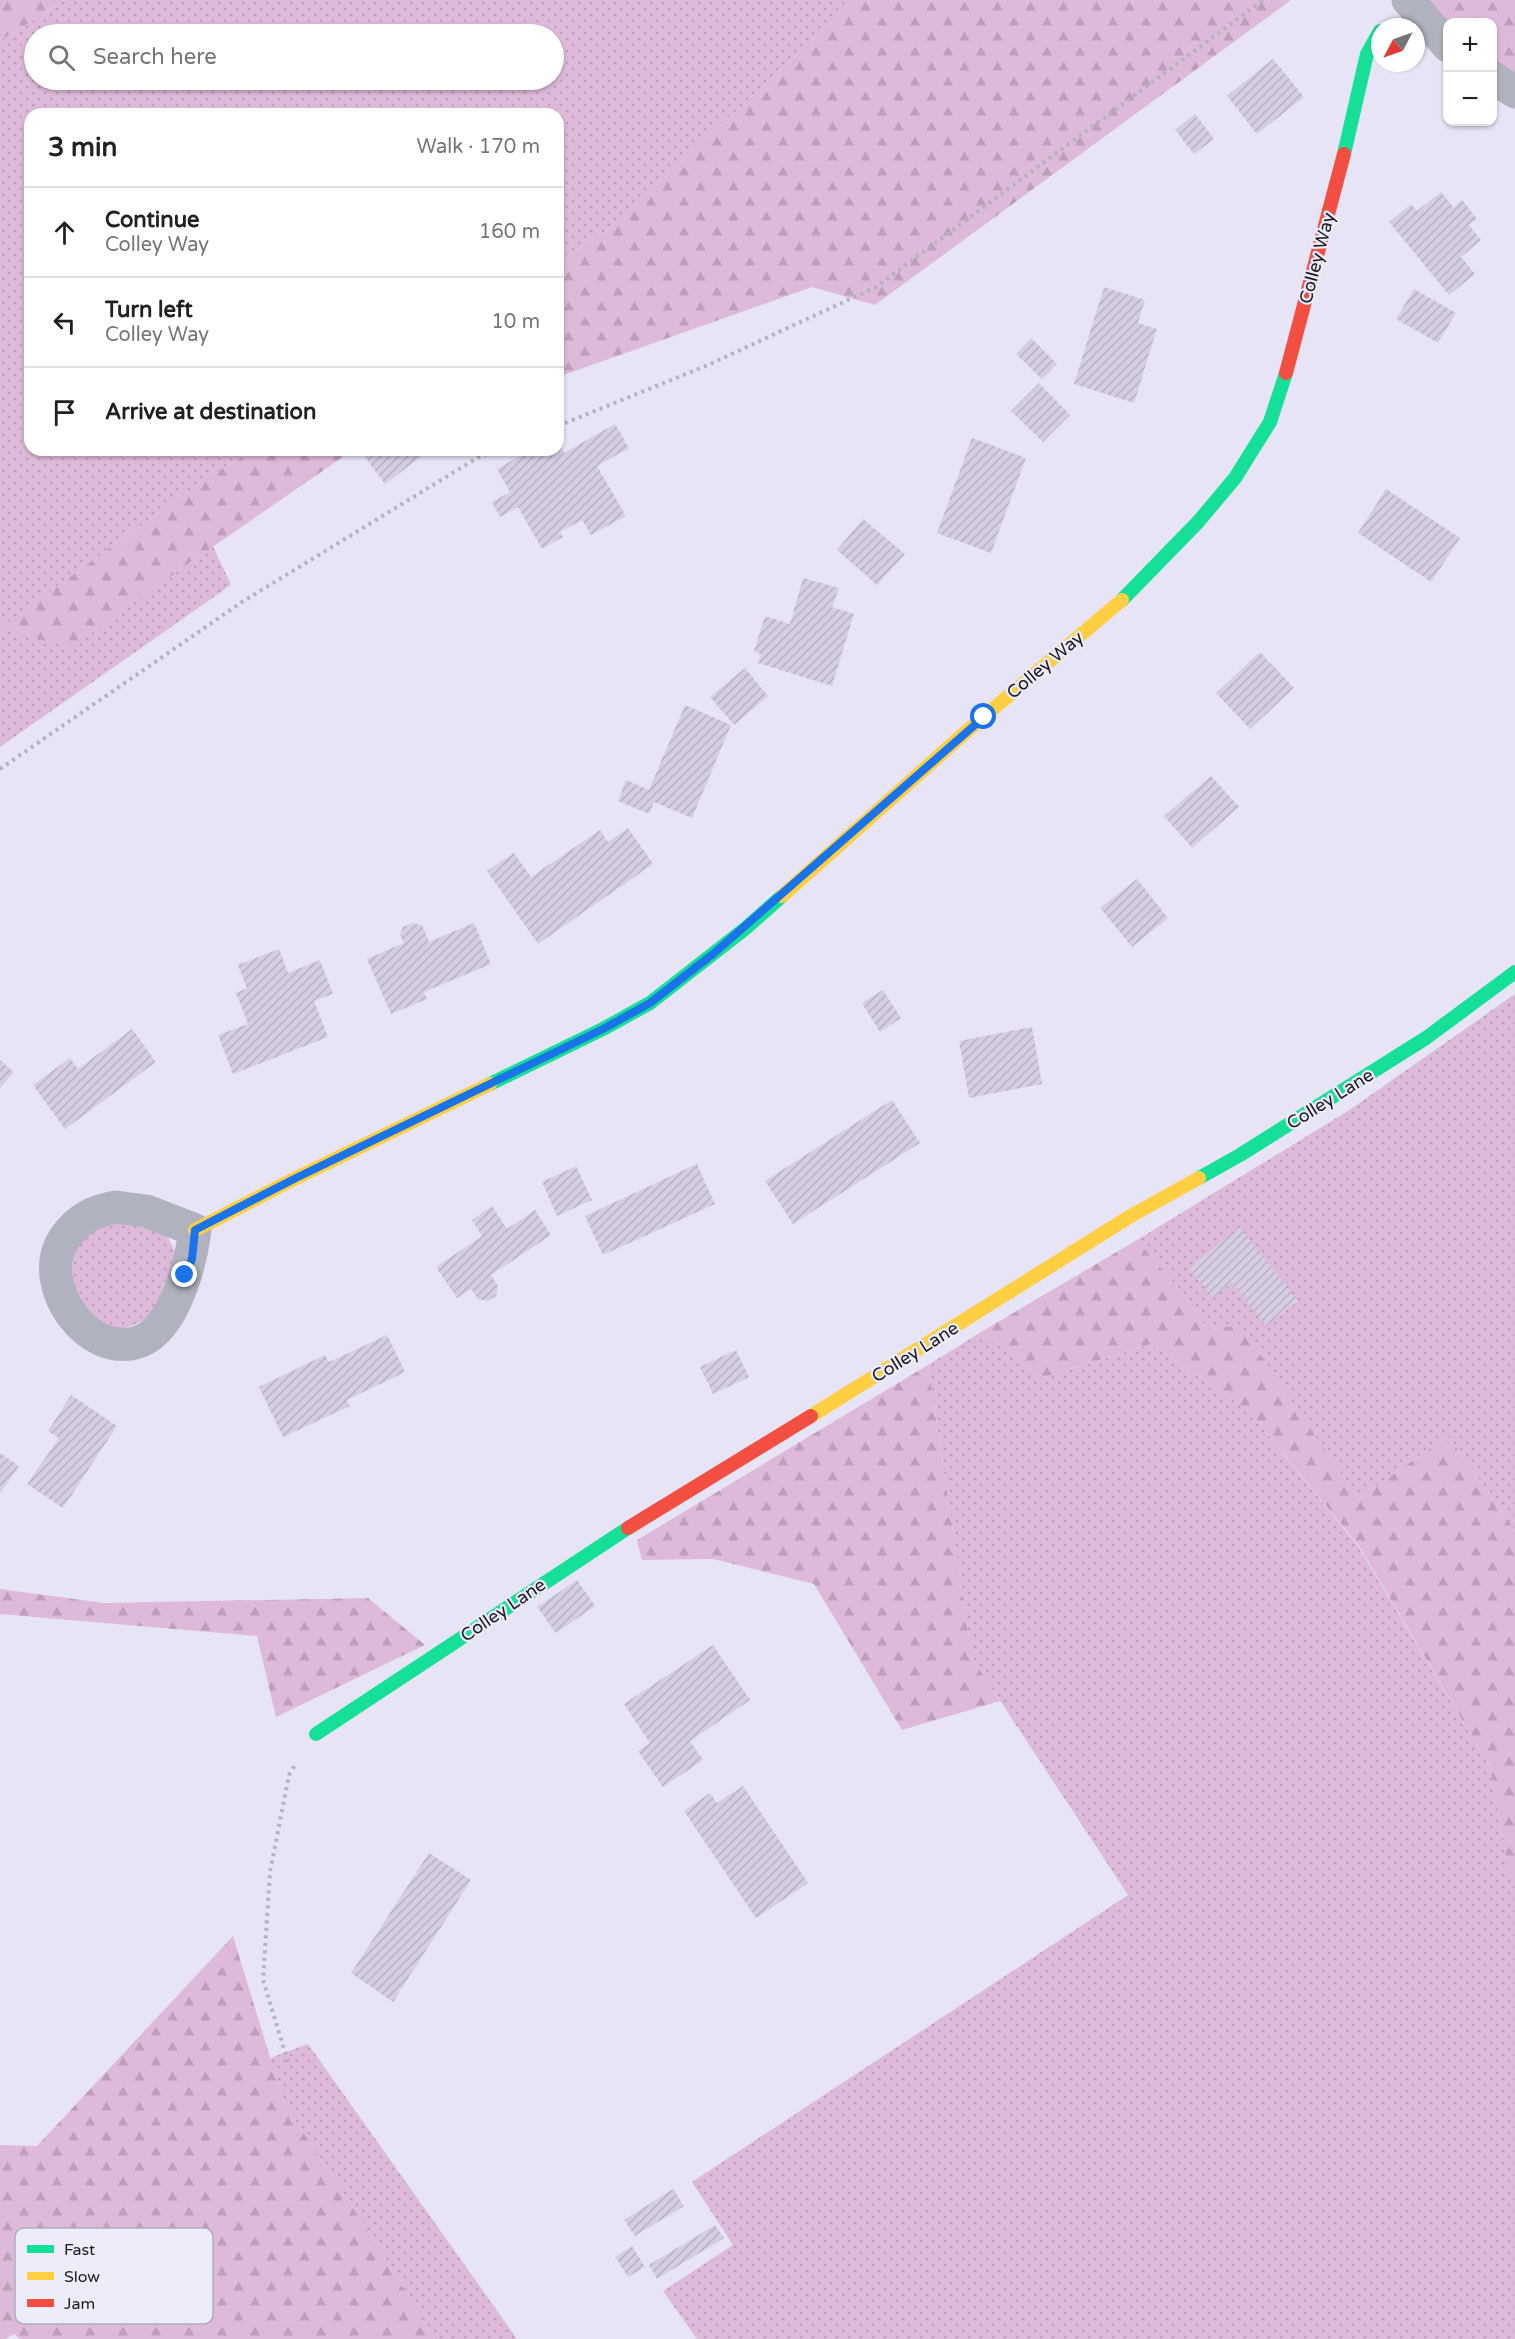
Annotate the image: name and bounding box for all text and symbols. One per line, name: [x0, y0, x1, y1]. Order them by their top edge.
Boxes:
north arrow: [1371, 18, 1425, 72]
map controls: [1443, 18, 1497, 126]
button: +: [1443, 18, 1497, 72]
search box: [24, 24, 564, 90]
icon: search: [45, 41, 78, 74]
text: Search here: [93, 44, 217, 70]
button: −: [1443, 72, 1497, 126]
text: 3 min: [48, 132, 117, 163]
text: Walk · 170 m: [417, 135, 540, 159]
text: Continue: [105, 207, 200, 233]
street label: Colley Way: [1294, 210, 1340, 306]
icon: ahead: [48, 216, 81, 249]
text: 160 m: [479, 220, 540, 244]
text: Colley Way: [105, 233, 209, 257]
text: Turn left: [105, 297, 193, 323]
icon: left: [48, 306, 81, 339]
text: 10 m: [491, 310, 540, 334]
text: Colley Way: [105, 323, 209, 347]
icon: arrive: [48, 396, 81, 429]
text: Arrive at destination: [105, 399, 316, 425]
street label: Colley Way: [1002, 626, 1088, 704]
route start: [970, 703, 996, 729]
street label: Colley Lane: [1283, 1064, 1377, 1134]
route end: [171, 1261, 197, 1287]
street label: Colley Lane: [868, 1317, 962, 1387]
street label: Colley Lane: [456, 1573, 550, 1647]
legend: [15, 2228, 213, 2324]
text: Fast: [64, 2240, 95, 2260]
text: Slow: [64, 2267, 100, 2287]
text: Jam: [64, 2294, 95, 2314]

